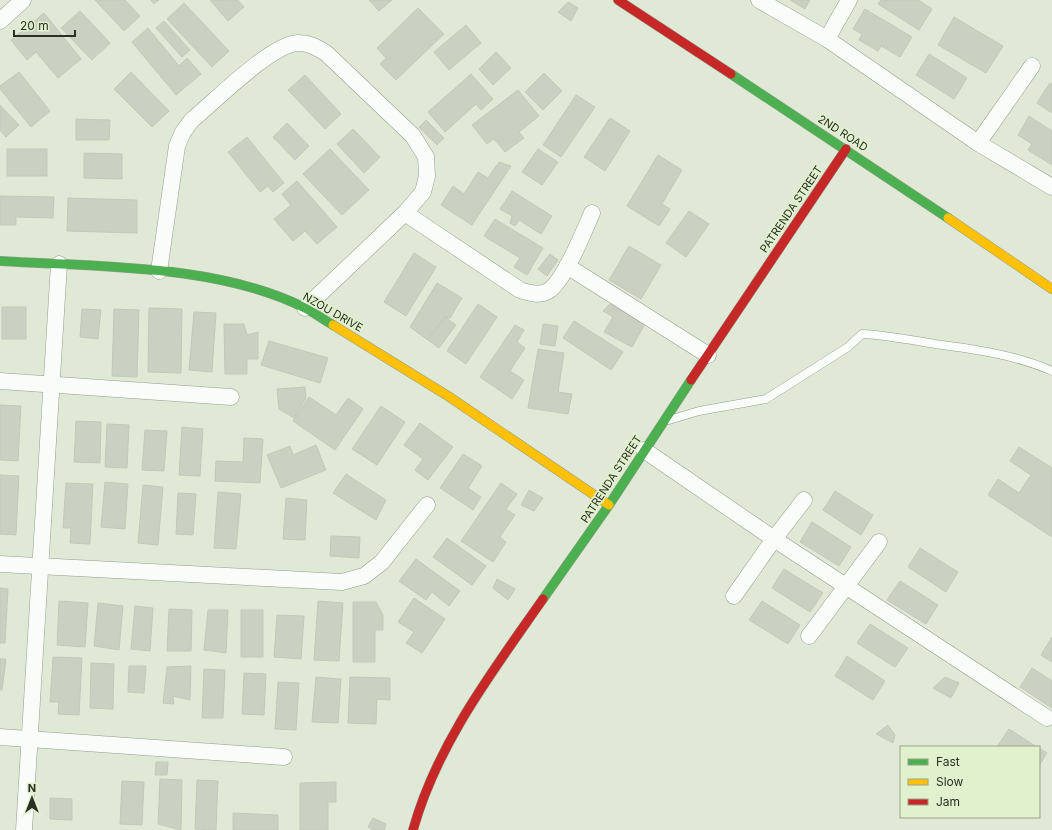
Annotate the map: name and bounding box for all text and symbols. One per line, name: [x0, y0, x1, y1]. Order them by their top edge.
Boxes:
scale bar: [14, 12, 75, 38]
text: 20 m: [20, 18, 49, 33]
street label: 2ND ROAD: [815, 112, 871, 154]
street label: PATRENDA STREET: [757, 163, 825, 255]
street label: NZOU DRIVE: [301, 289, 365, 335]
street label: PATRENDA STREET: [577, 433, 645, 525]
legend: [900, 746, 1040, 818]
text: Fast: [936, 754, 960, 769]
text: Slow: [936, 774, 964, 789]
north arrow: [12, 778, 52, 818]
text: N: [28, 781, 36, 795]
text: Jam: [936, 794, 960, 809]

